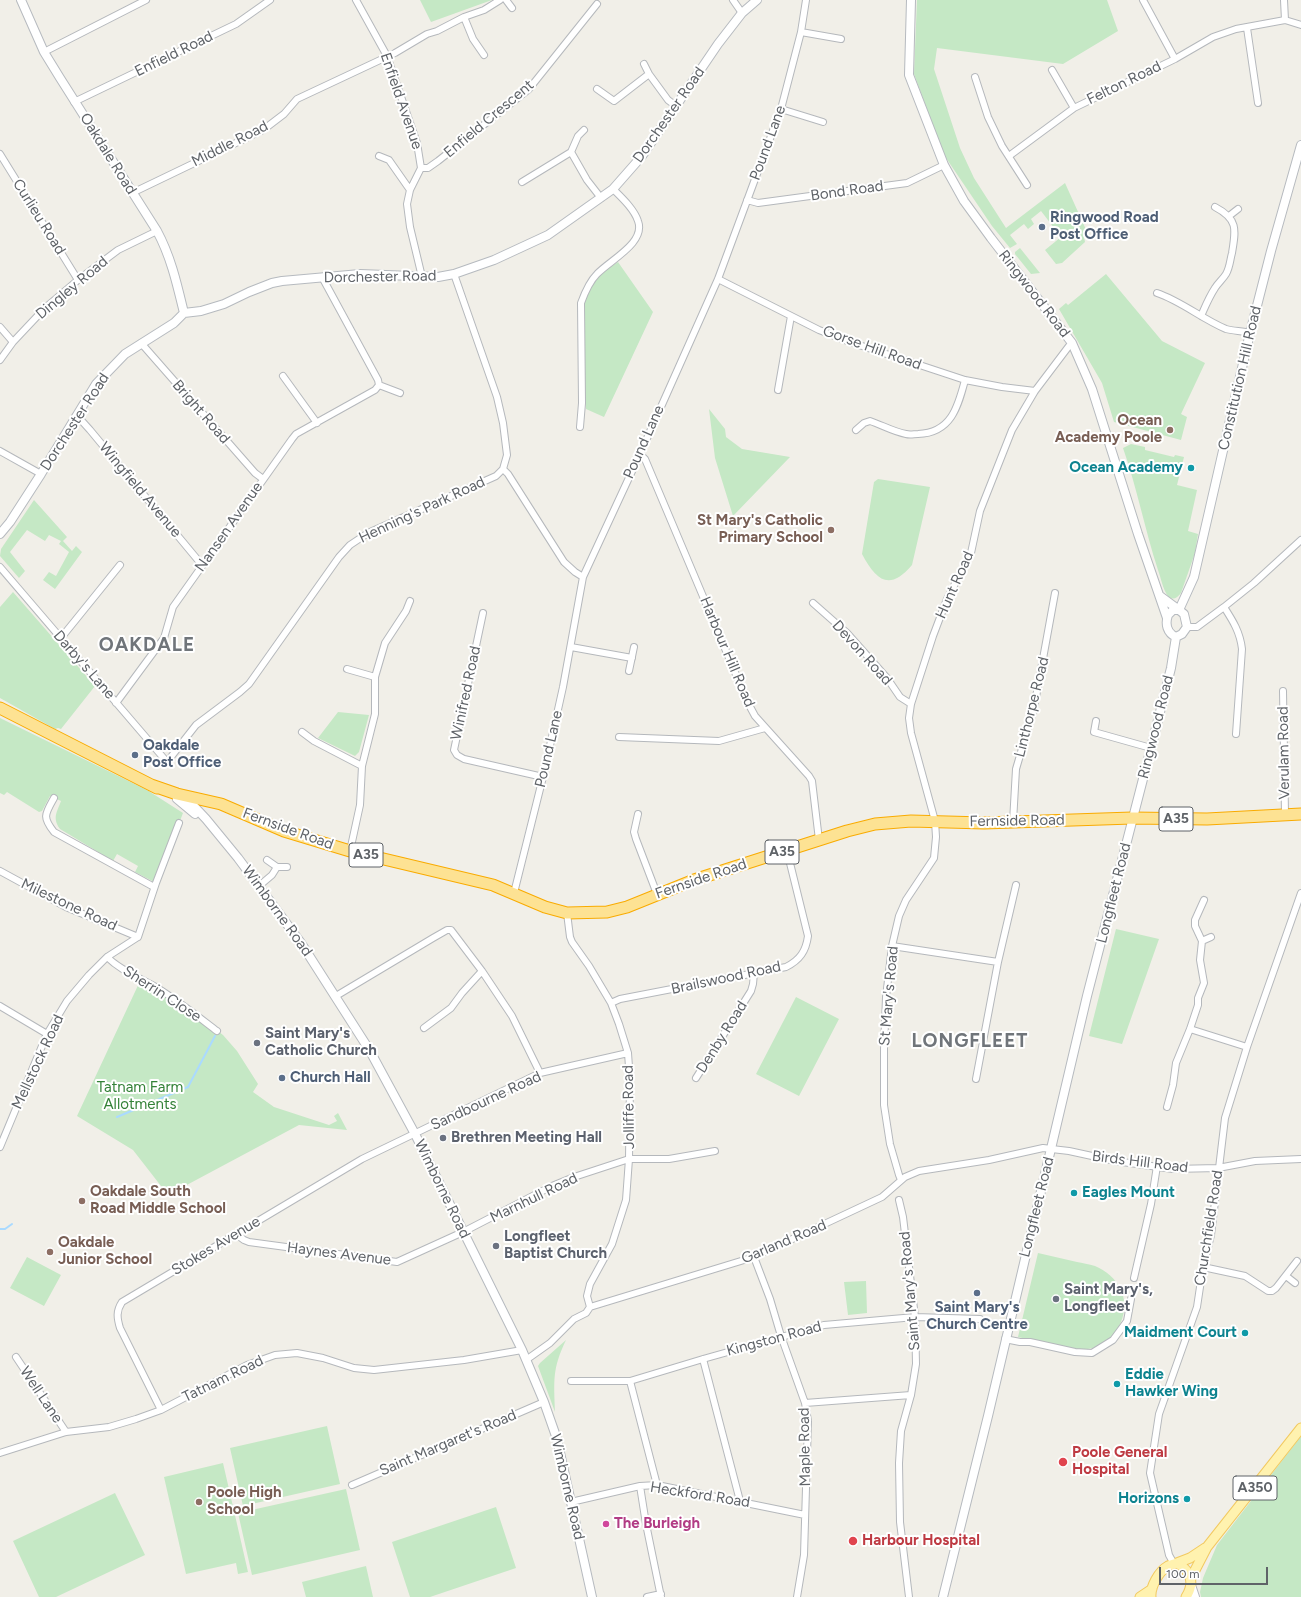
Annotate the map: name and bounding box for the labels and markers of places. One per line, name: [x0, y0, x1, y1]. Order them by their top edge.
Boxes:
place label: Ringwood Road Post Office: [1050, 209, 1159, 244]
marker: Ringwood Road Post Office: [1037, 222, 1047, 232]
place label: Ocean Academy Poole: [1055, 412, 1162, 447]
marker: Ocean Academy Poole: [1165, 425, 1175, 435]
place label: Ocean Academy: [1069, 459, 1183, 477]
marker: Ocean Academy: [1186, 463, 1196, 473]
place label: St Mary's Catholic Primary School: [697, 512, 823, 547]
marker: St Mary's Catholic Primary School: [826, 525, 836, 535]
place label: Oakdale Post Office: [143, 737, 221, 772]
marker: Oakdale Post Office: [130, 750, 140, 760]
place label: Saint Mary's Catholic Church: [265, 1025, 377, 1060]
marker: Saint Mary's Catholic Church: [252, 1038, 262, 1048]
place label: Church Hall: [290, 1069, 371, 1087]
marker: Church Hall: [277, 1073, 287, 1083]
place label: Brethren Meeting Hall: [451, 1129, 602, 1147]
marker: Brethren Meeting Hall: [438, 1133, 448, 1143]
place label: Oakdale South Road Middle School: [90, 1183, 226, 1218]
place label: Eagles Mount: [1082, 1184, 1175, 1202]
marker: Eagles Mount: [1069, 1188, 1079, 1198]
marker: Oakdale South Road Middle School: [77, 1196, 87, 1206]
place label: Longfleet Baptist Church: [504, 1228, 607, 1263]
place label: Oakdale Junior School: [58, 1234, 152, 1269]
marker: Longfleet Baptist Church: [491, 1241, 501, 1251]
marker: Oakdale Junior School: [45, 1247, 55, 1257]
place label: Saint Mary's, Longfleet: [1064, 1281, 1153, 1316]
marker: Saint Mary's Church Centre: [972, 1288, 982, 1298]
marker: Saint Mary's, Longfleet: [1051, 1294, 1061, 1304]
place label: Saint Mary's Church Centre: [926, 1299, 1028, 1334]
place label: Maidment Court: [1124, 1324, 1237, 1342]
marker: Maidment Court: [1240, 1328, 1250, 1338]
place label: Eddie Hawker Wing: [1125, 1366, 1218, 1401]
marker: Eddie Hawker Wing: [1112, 1379, 1122, 1389]
place label: Poole General Hospital: [1072, 1444, 1168, 1479]
marker: Poole General Hospital: [1057, 1456, 1069, 1468]
place label: Poole High School: [207, 1484, 282, 1519]
place label: Horizons: [1118, 1490, 1179, 1508]
marker: Horizons: [1182, 1494, 1192, 1504]
marker: Poole High School: [194, 1497, 204, 1507]
place label: The Burleigh: [614, 1515, 700, 1533]
marker: The Burleigh: [601, 1519, 611, 1529]
place label: Harbour Hospital: [862, 1532, 980, 1550]
marker: Harbour Hospital: [847, 1535, 859, 1547]

